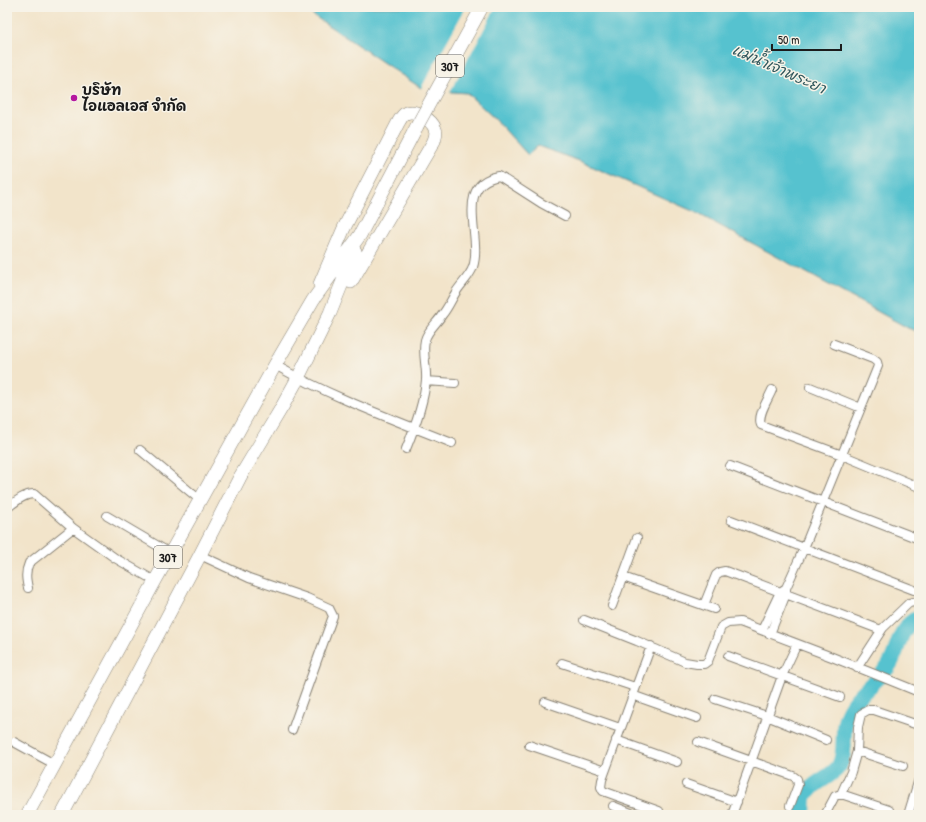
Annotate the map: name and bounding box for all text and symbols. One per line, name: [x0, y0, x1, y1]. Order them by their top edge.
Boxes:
scale bar: [772, 26, 841, 52]
text: 50 m: [778, 31, 799, 48]
water label: แม่น้ำเจ้าพระยา: [729, 36, 832, 99]
road number: 307: [436, 55, 464, 77]
place label: บริษัท ไอแอลเอส จำกัด: [81, 80, 186, 115]
marker: บริษัท ไอแอลเอส จำกัด: [69, 93, 79, 103]
road number: 307: [154, 546, 182, 568]

